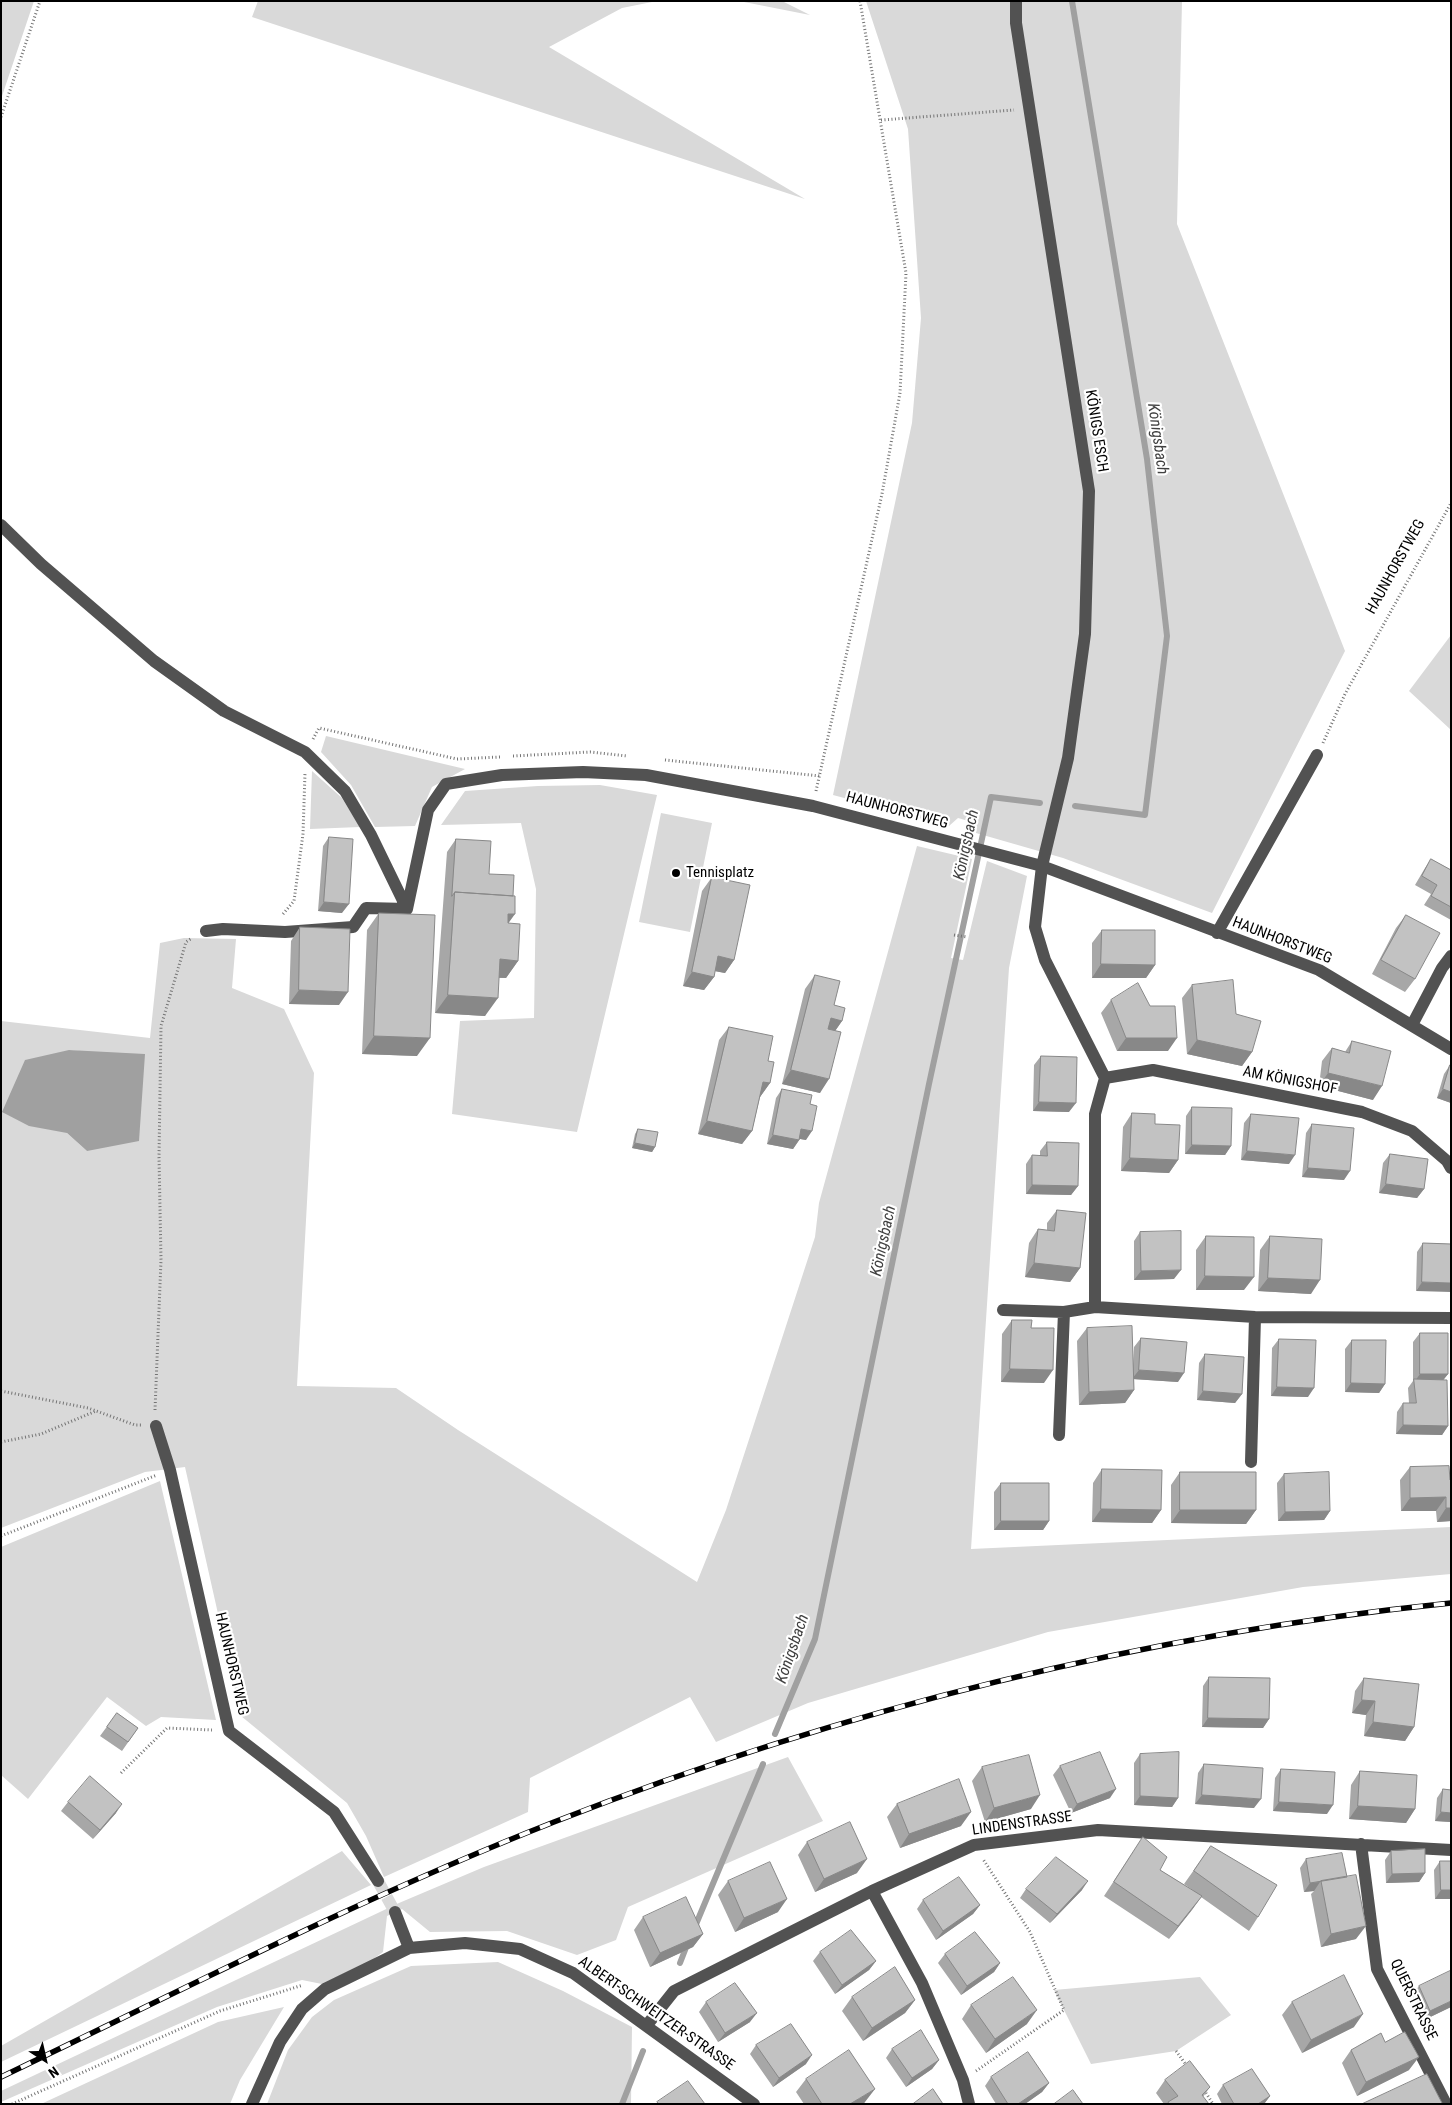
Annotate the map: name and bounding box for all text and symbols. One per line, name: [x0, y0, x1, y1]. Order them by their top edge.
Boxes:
street label: KÖNIGS ESCH: [1081, 389, 1111, 473]
water label: Königsbach: [1143, 402, 1171, 476]
street label: HAUNHORSTWEG: [1363, 517, 1429, 617]
street label: HAUNHORSTWEG: [844, 789, 950, 833]
water label: Königsbach: [950, 808, 984, 882]
place label: Tennisplatz: [686, 864, 754, 882]
marker: Tennisplatz: [670, 867, 682, 879]
street label: HAUNHORSTWEG: [1230, 914, 1334, 968]
street label: AM KÖNIGSHOF: [1241, 1063, 1339, 1099]
water label: Königsbach: [867, 1204, 901, 1278]
street label: HAUNHORSTWEG: [210, 1611, 252, 1717]
water label: Königsbach: [772, 1612, 814, 1686]
street label: LINDENSTRASSE: [971, 1808, 1073, 1840]
street label: ALBERT-SCHWEITZER-STRASSE: [574, 1953, 738, 2075]
street label: QUERSTRASSE: [1386, 1956, 1440, 2044]
north arrow: [20, 2035, 70, 2085]
text: N: [46, 2063, 62, 2081]

